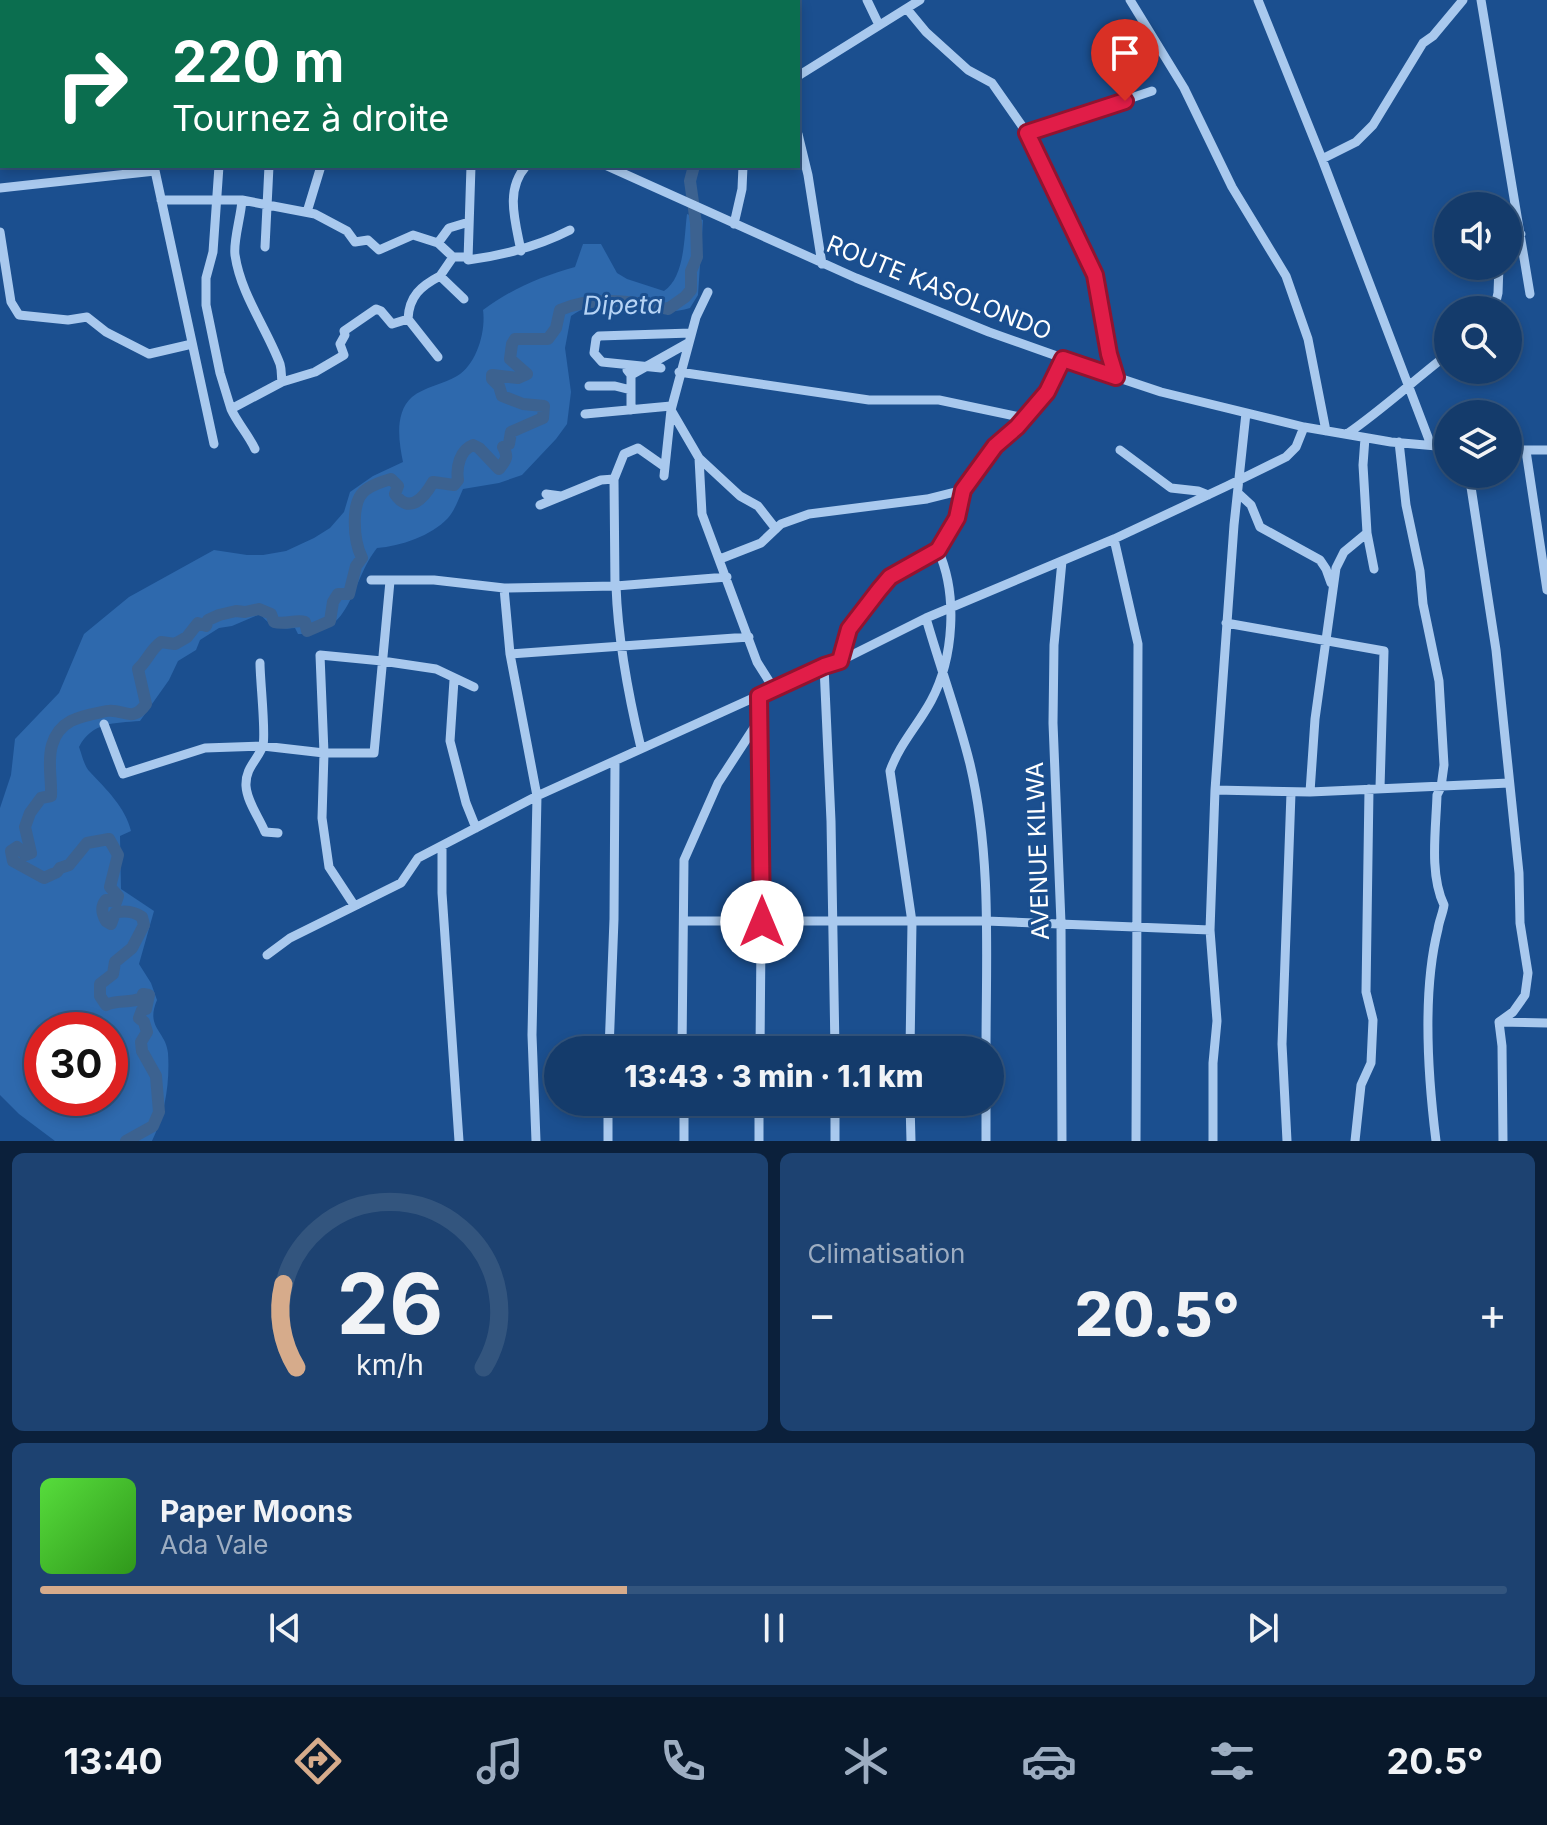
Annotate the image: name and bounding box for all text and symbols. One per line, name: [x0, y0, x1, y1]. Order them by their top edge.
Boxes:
pin: [1091, 19, 1159, 101]
text: 220 m: [172, 28, 345, 96]
icon: arrive: [1103, 31, 1147, 75]
icon: right: [40, 32, 144, 136]
text: Tournez à droite: [172, 96, 449, 140]
map controls: [1434, 192, 1522, 488]
button: sound: [1434, 192, 1522, 280]
street label: ROUTE KASOLONDO: [823, 229, 1056, 346]
water label: Dipeta: [583, 288, 663, 321]
button: search: [1434, 296, 1522, 384]
button: layers: [1434, 400, 1522, 488]
street label: AVENUE KILWA: [1020, 762, 1055, 940]
position arrow: [720, 880, 804, 964]
speed limit sign: 30: [24, 1012, 128, 1116]
text: 13:43 · 3 min · 1.1 km: [624, 1058, 924, 1094]
text: Climatisation: [808, 1238, 965, 1269]
text: 26: [337, 1253, 443, 1354]
text: 20.5°: [1075, 1278, 1240, 1350]
text: −: [808, 1287, 837, 1341]
text: +: [1478, 1287, 1507, 1341]
text: km/h: [356, 1347, 424, 1382]
text: Paper Moons: [160, 1493, 353, 1529]
text: Ada Vale: [160, 1529, 268, 1560]
icon: previous: [263, 1606, 307, 1650]
icon: pause: [752, 1606, 796, 1650]
icon: next: [1241, 1606, 1285, 1650]
icon: directions: [290, 1733, 346, 1789]
icon: music: [472, 1733, 528, 1789]
icon: phone: [655, 1733, 711, 1789]
icon: climate: [838, 1733, 894, 1789]
icon: car: [1021, 1733, 1077, 1789]
icon: filters: [1204, 1733, 1260, 1789]
text: 13:40: [63, 1739, 163, 1783]
text: 20.5°: [1387, 1739, 1484, 1783]

